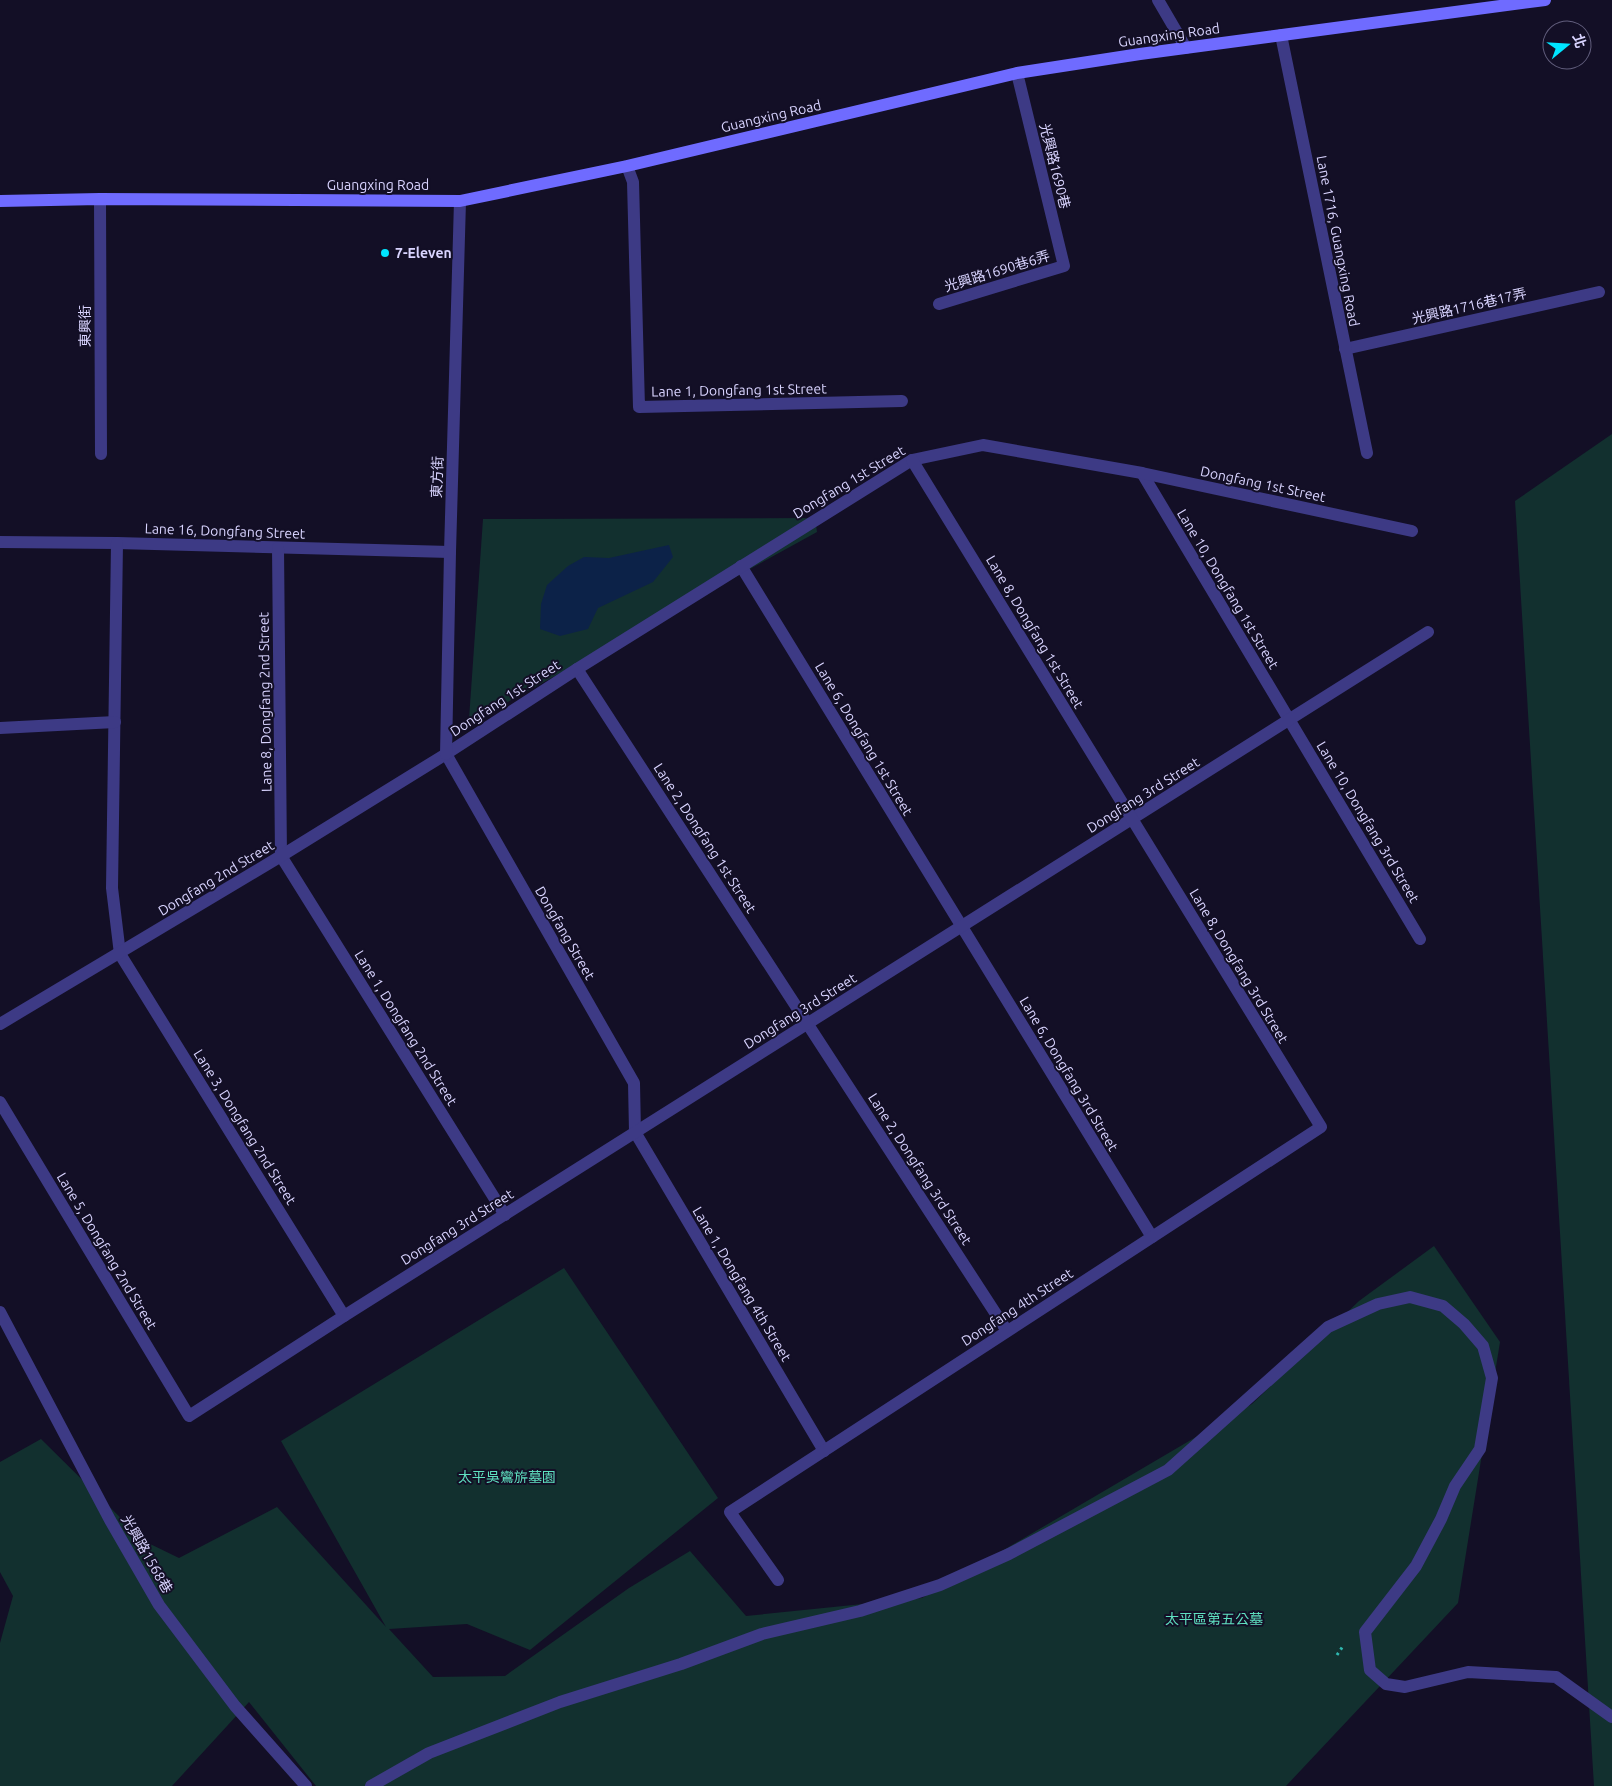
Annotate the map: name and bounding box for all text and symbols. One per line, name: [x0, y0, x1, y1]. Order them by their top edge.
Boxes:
street label: Guangxing Road: [1117, 20, 1221, 50]
north arrow: [1542, 20, 1592, 70]
text: 北: [1570, 32, 1589, 50]
street label: Guangxing Road: [719, 97, 823, 135]
street label: 光興路1690巷: [1037, 122, 1073, 210]
street label: Lane 1716, Guangxing Road: [1314, 154, 1362, 328]
street label: Guangxing Road: [327, 177, 429, 193]
place label: 7-Eleven: [395, 245, 452, 261]
marker: 7-Eleven: [379, 247, 391, 259]
street label: 光興路1690巷6弄: [942, 247, 1052, 295]
street label: 光興路1716巷17弄: [1410, 285, 1528, 327]
street label: 東興街: [77, 305, 93, 347]
street label: Lane 1, Dongfang 1st Street: [651, 380, 827, 400]
street label: Dongfang 1st Street: [790, 442, 908, 522]
street label: 東方街: [428, 456, 446, 498]
street label: Dongfang 1st Street: [1199, 463, 1328, 505]
street label: Lane 10, Dongfang 1st Street: [1174, 506, 1282, 672]
street label: Lane 16, Dongfang Street: [144, 520, 306, 542]
street label: Lane 8, Dongfang 1st Street: [983, 553, 1087, 712]
street label: Lane 8, Dongfang 2nd Street: [255, 611, 275, 792]
street label: Dongfang 1st Street: [447, 656, 563, 739]
street label: Lane 6, Dongfang 1st Street: [812, 660, 916, 819]
street label: Lane 10, Dongfang 3rd Street: [1313, 738, 1423, 906]
street label: Dongfang 3rd Street: [1084, 754, 1203, 836]
street label: Lane 2, Dongfang 1st Street: [651, 760, 760, 916]
street label: Dongfang 2nd Street: [155, 837, 277, 919]
street label: Dongfang Street: [532, 884, 598, 983]
street label: Lane 8, Dongfang 3rd Street: [1186, 886, 1292, 1047]
street label: Lane 1, Dongfang 2nd Street: [352, 947, 461, 1109]
street label: Dongfang 3rd Street: [741, 970, 860, 1052]
street label: Lane 6, Dongfang 3rd Street: [1016, 994, 1122, 1155]
street label: Lane 3, Dongfang 2nd Street: [191, 1046, 300, 1208]
street label: Lane 2, Dongfang 3rd Street: [865, 1090, 975, 1248]
street label: Lane 5, Dongfang 2nd Street: [54, 1170, 160, 1333]
street label: Dongfang 3rd Street: [398, 1186, 517, 1268]
street label: Lane 1, Dongfang 4th Street: [689, 1204, 795, 1365]
street label: Dongfang 4th Street: [958, 1265, 1076, 1349]
park label: 太平吳鸞旂墓園: [458, 1469, 556, 1485]
street label: 光興路1568巷: [118, 1512, 176, 1596]
park label: 太平區第五公墓: [1165, 1611, 1263, 1627]

